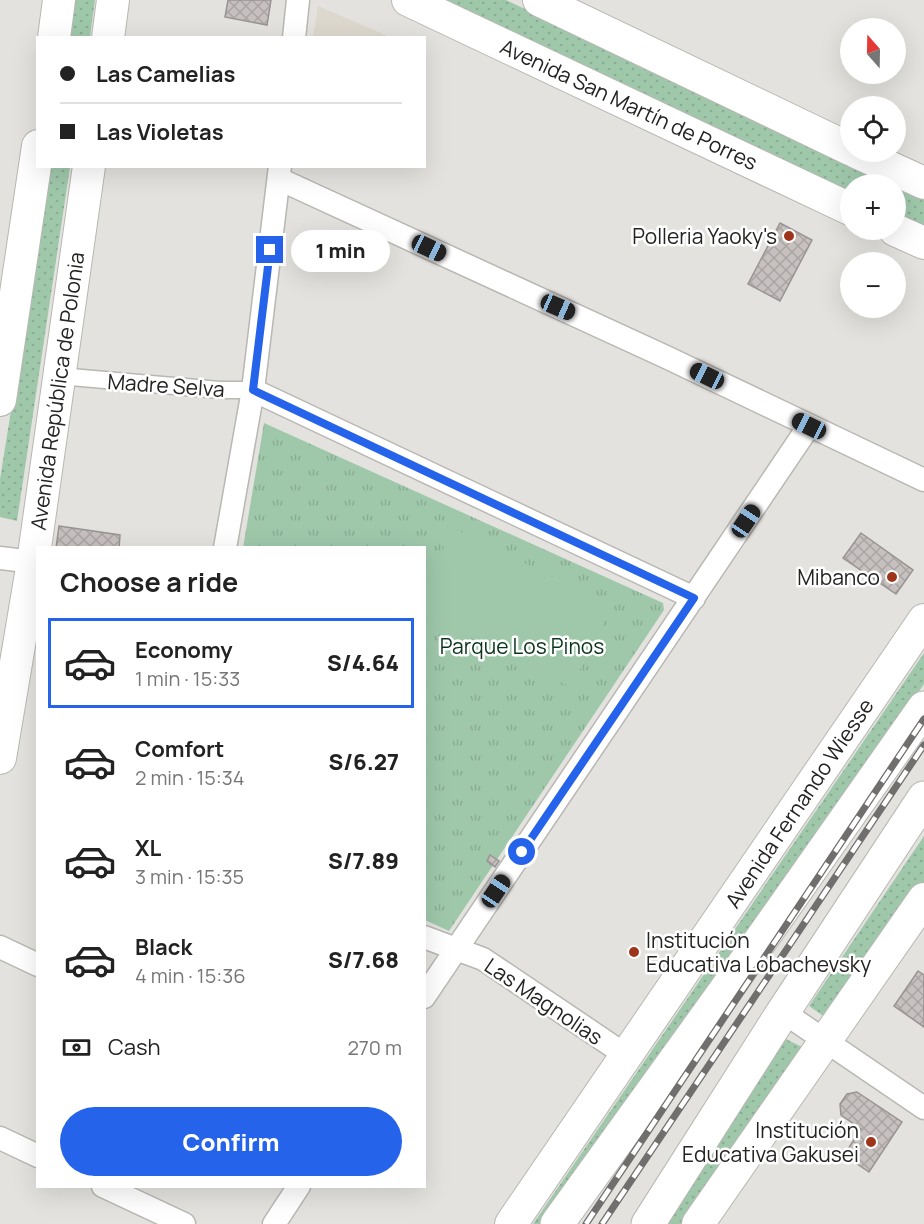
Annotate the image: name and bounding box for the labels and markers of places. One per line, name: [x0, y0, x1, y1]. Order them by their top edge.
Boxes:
place label: Polleria Yaoky's: [632, 222, 777, 250]
marker: Polleria Yaoky's: [782, 229, 796, 243]
place label: Mibanco: [797, 563, 880, 591]
marker: Mibanco: [885, 570, 899, 584]
place label: Institución Educativa Lobachevsky: [646, 926, 871, 978]
marker: Institución Educativa Lobachevsky: [627, 945, 641, 959]
place label: Institución Educativa Gakusei: [682, 1116, 859, 1168]
marker: Institución Educativa Gakusei: [864, 1135, 878, 1149]

